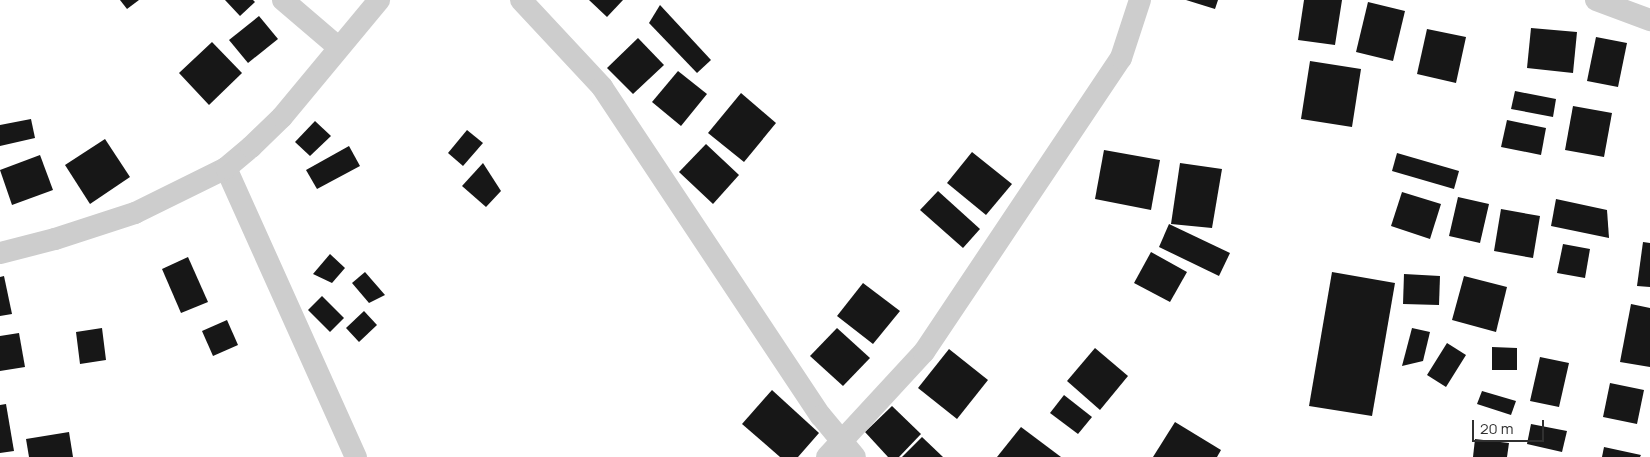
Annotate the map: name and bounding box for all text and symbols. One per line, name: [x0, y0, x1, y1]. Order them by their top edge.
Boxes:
scale bar: [1475, 410, 1548, 442]
text: 20 m: [1480, 418, 1513, 439]

